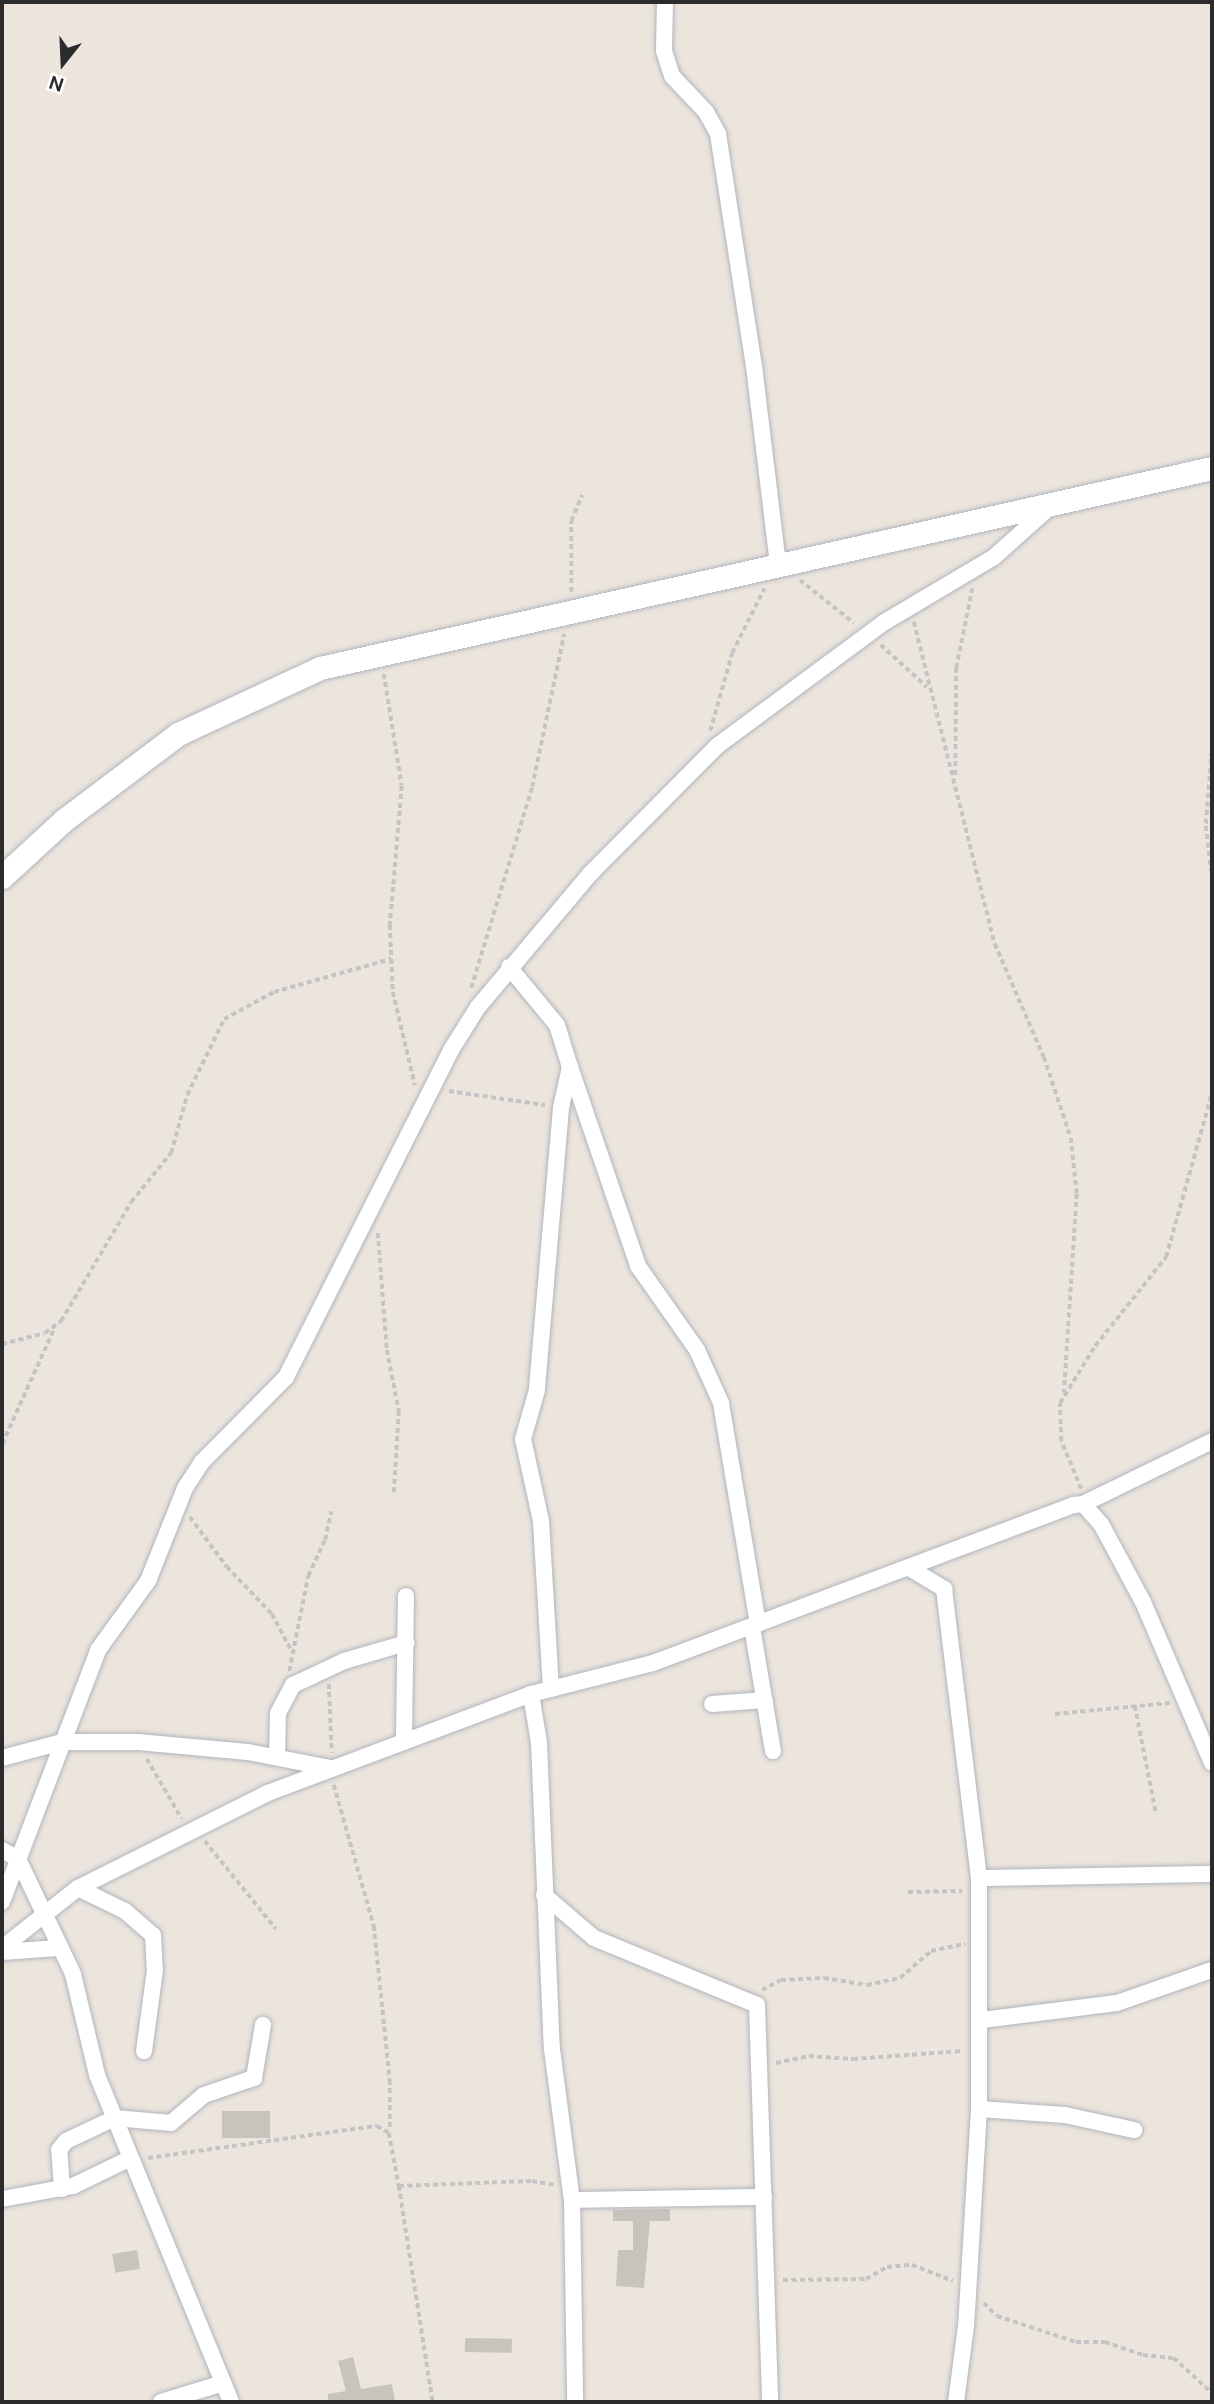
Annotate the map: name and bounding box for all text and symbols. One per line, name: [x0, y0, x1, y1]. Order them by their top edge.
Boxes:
north arrow: [28, 28, 98, 98]
text: N: [46, 69, 67, 97]

